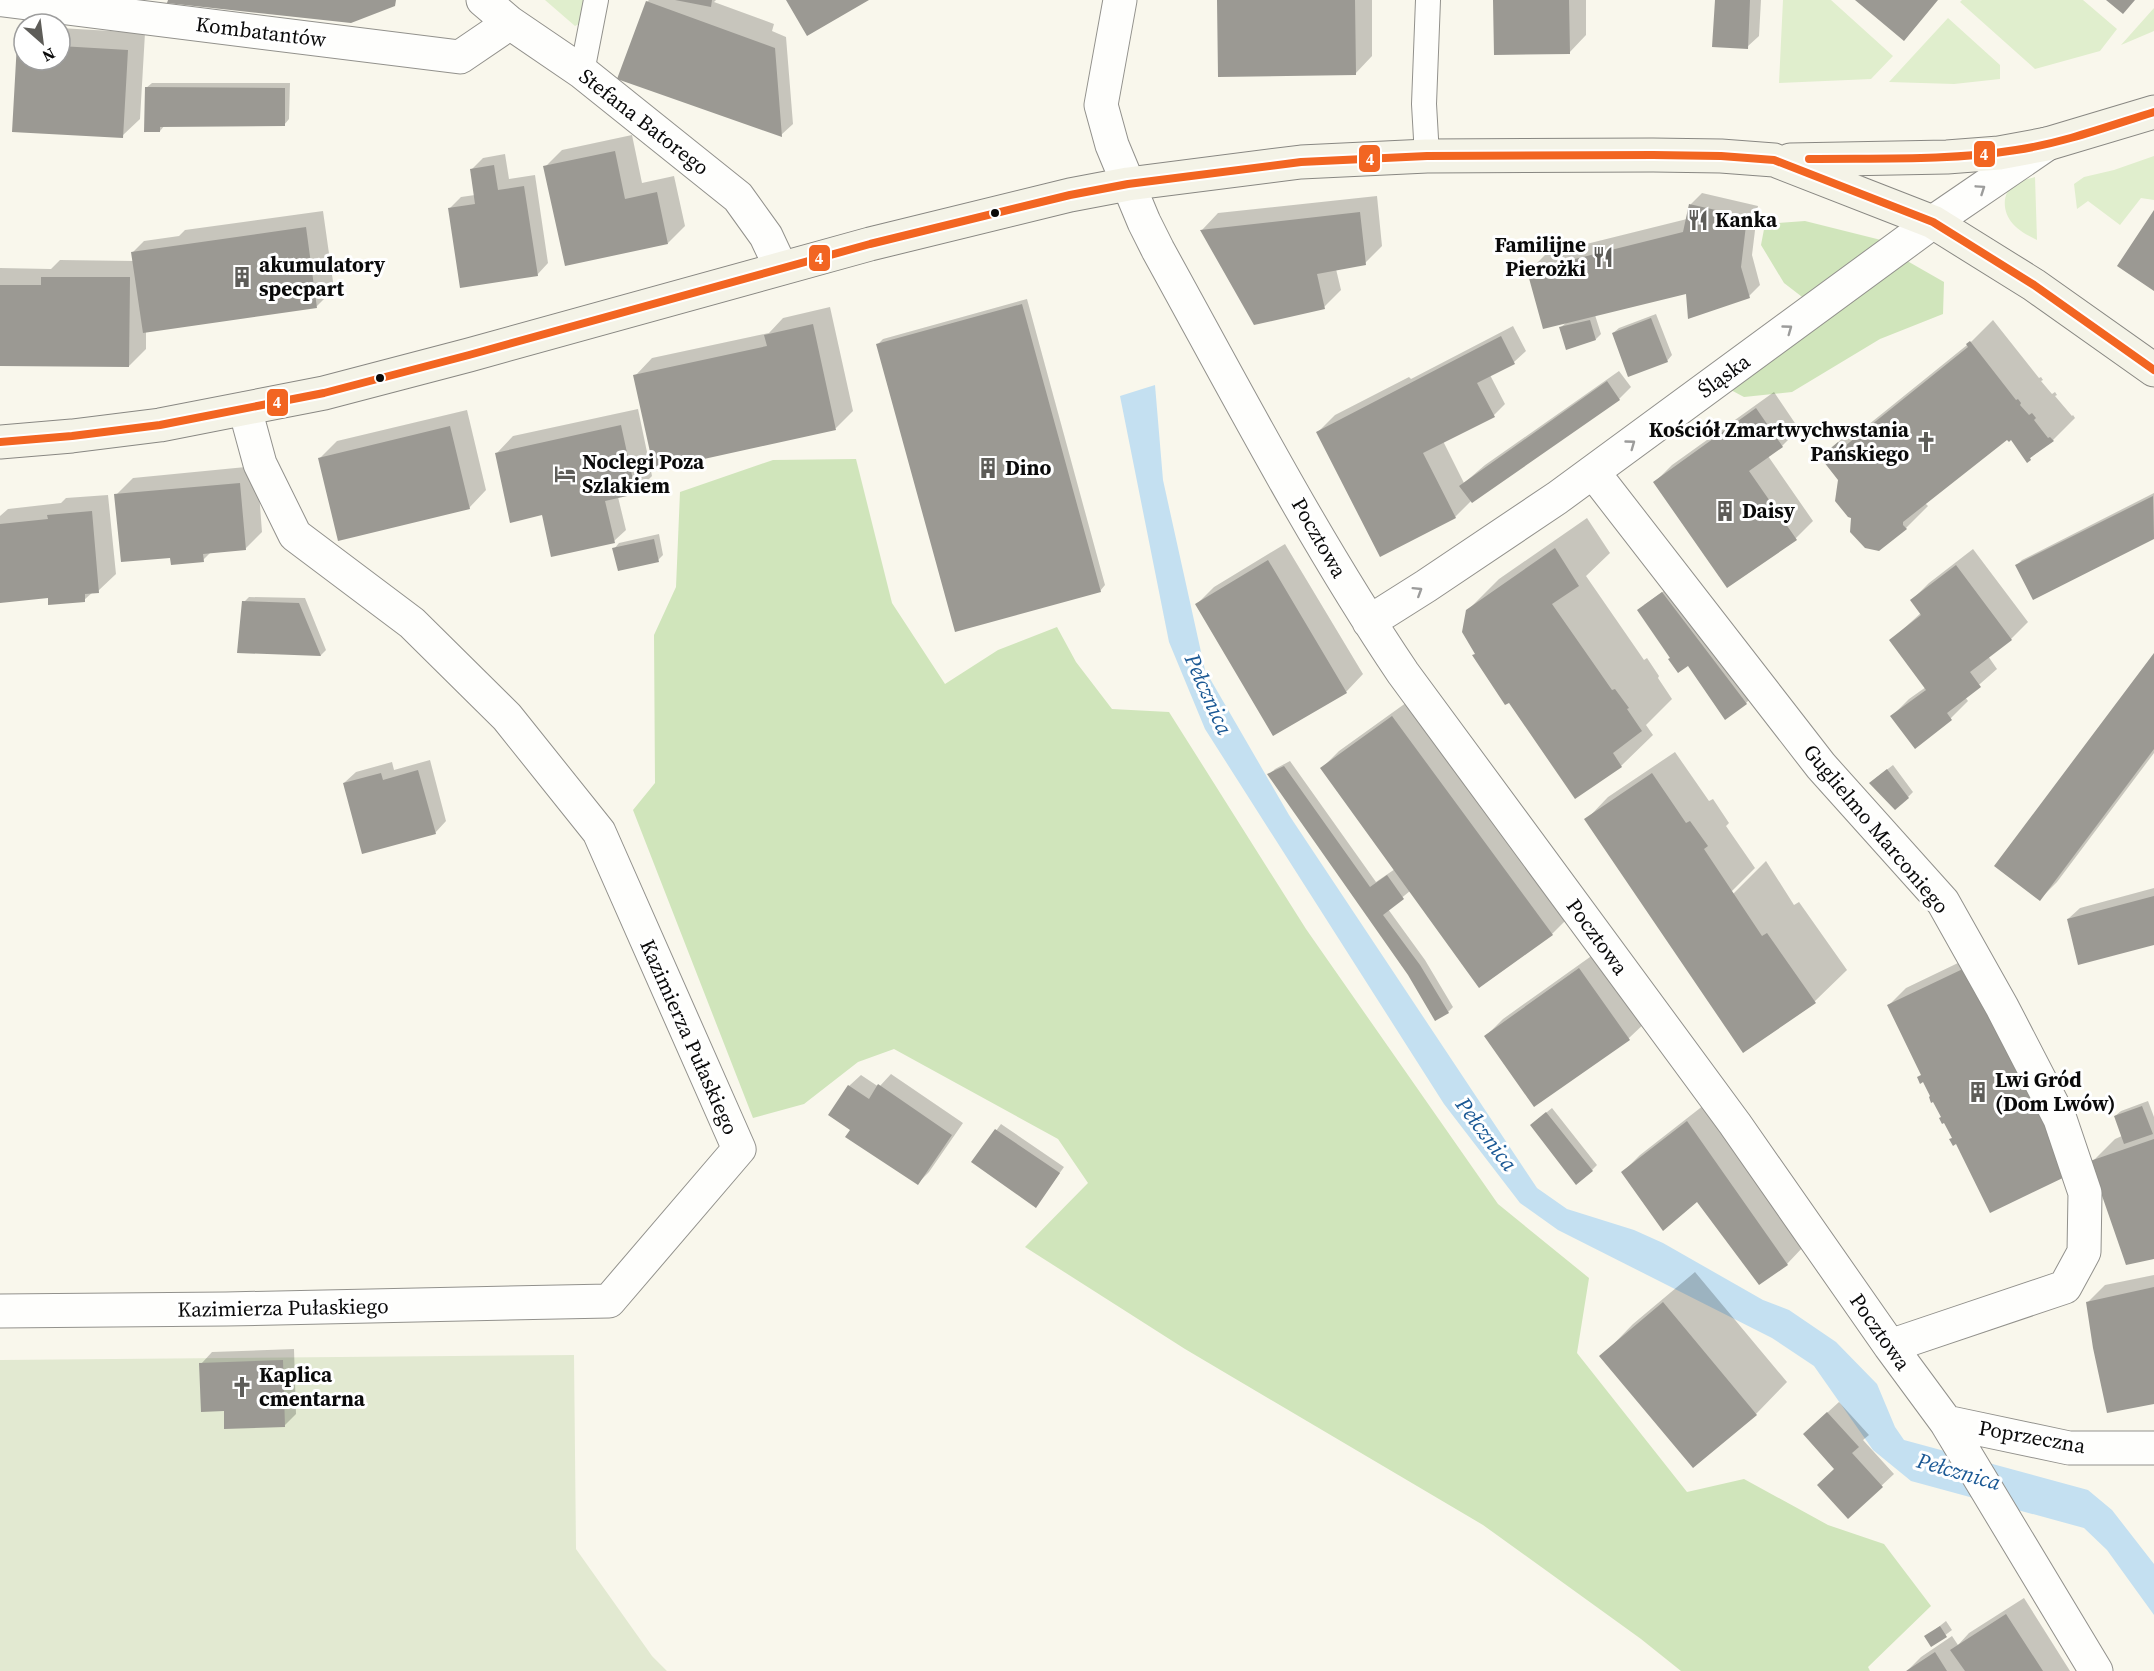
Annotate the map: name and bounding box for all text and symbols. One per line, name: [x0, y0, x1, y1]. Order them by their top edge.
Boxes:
street label: Kombatantów: [194, 9, 328, 54]
north arrow: [12, 12, 72, 72]
text: N: [38, 43, 59, 68]
street label: Stefana Batorego: [573, 62, 716, 182]
line badge: 4: [1973, 140, 1996, 168]
text: 4: [1980, 143, 1989, 165]
line badge: 4: [1358, 144, 1381, 173]
text: 4: [1366, 148, 1375, 170]
one-way arrow: [1974, 185, 1985, 196]
place label: Kanka: [1715, 205, 1778, 234]
unlabelled marker: [989, 207, 1001, 219]
restaurant icon: Kanka: [1686, 208, 1710, 232]
place label: Familijne Pierożki: [1494, 230, 1586, 283]
line badge: 4: [808, 244, 831, 272]
restaurant icon: Familijne Pierożki: [1591, 245, 1615, 269]
text: 4: [815, 247, 824, 269]
place label: akumulatory specpart: [259, 250, 386, 303]
building icon: akumulatory specpart: [230, 265, 254, 289]
one-way arrow: [1781, 326, 1792, 337]
street label: Śląska: [1692, 347, 1756, 404]
unlabelled marker: [374, 372, 386, 384]
line badge: 4: [266, 388, 289, 417]
text: 4: [273, 391, 282, 413]
place label: Kościół Zmartwychwstania Pańskiego: [1649, 415, 1910, 468]
church icon: Kościół Zmartwychwstania Pańskiego: [1914, 430, 1938, 454]
one-way arrow: [1624, 441, 1635, 452]
place label: Noclegi Poza Szlakiem: [582, 447, 705, 500]
place label: Dino: [1005, 453, 1051, 482]
building icon: Dino: [976, 456, 1000, 480]
hotel icon: Noclegi Poza Szlakiem: [553, 462, 577, 486]
street label: Pocztowa: [1285, 492, 1354, 583]
place label: Daisy: [1742, 496, 1796, 525]
building icon: Daisy: [1713, 499, 1737, 523]
one-way arrow: [1412, 587, 1422, 599]
water label: Pełcznica: [1177, 648, 1240, 740]
street label: Guglielmo Marconiego: [1797, 738, 1956, 920]
street label: Pocztowa: [1560, 893, 1635, 981]
street label: Kazimierza Pułaskiego: [633, 934, 746, 1139]
place label: Lwi Gród (Dom Lwów): [1995, 1065, 2115, 1118]
building icon: Lwi Gród (Dom Lwów): [1966, 1080, 1990, 1104]
water label: Pełcznica: [1449, 1090, 1525, 1178]
street label: Pocztowa: [1843, 1287, 1918, 1376]
street label: Kazimierza Pułaskiego: [177, 1291, 389, 1324]
place label: Kaplica cmentarna: [259, 1360, 366, 1413]
church icon: Kaplica cmentarna: [230, 1375, 254, 1399]
street label: Poprzeczna: [1976, 1413, 2088, 1460]
water label: Pełcznica: [1913, 1444, 2005, 1497]

